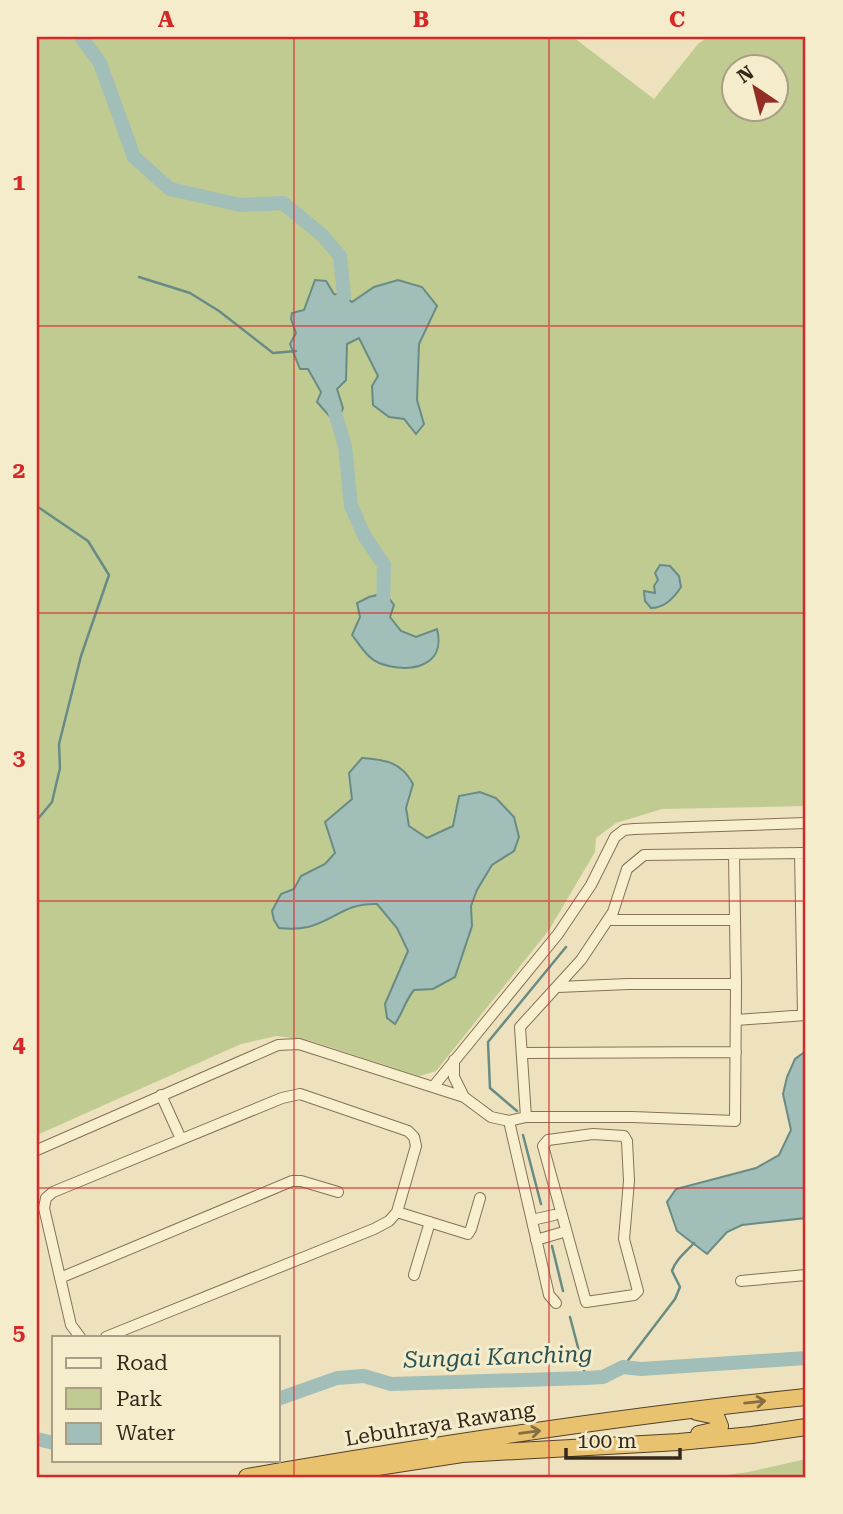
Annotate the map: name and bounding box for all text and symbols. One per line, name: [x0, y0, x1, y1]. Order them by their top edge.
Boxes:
text: A: [158, 6, 175, 33]
text: B: [413, 6, 429, 33]
text: C: [669, 6, 685, 33]
north arrow: [720, 52, 790, 122]
text: N: [733, 61, 758, 88]
text: 1: [13, 169, 26, 196]
text: 2: [13, 457, 25, 484]
text: 3: [13, 744, 26, 771]
text: 4: [13, 1031, 26, 1058]
text: 5: [13, 1319, 26, 1346]
legend: [52, 1336, 280, 1462]
water label: Sungai Kanching: [402, 1340, 593, 1374]
text: Road: [116, 1351, 168, 1375]
text: Park: [116, 1387, 162, 1411]
one-way arrow: [743, 1396, 766, 1409]
street label: Lebuhraya Rawang: [343, 1397, 537, 1451]
scale bar: [566, 1416, 680, 1460]
text: Water: [116, 1421, 176, 1445]
one-way arrow: [518, 1425, 540, 1438]
text: 100 m: [577, 1429, 637, 1453]

